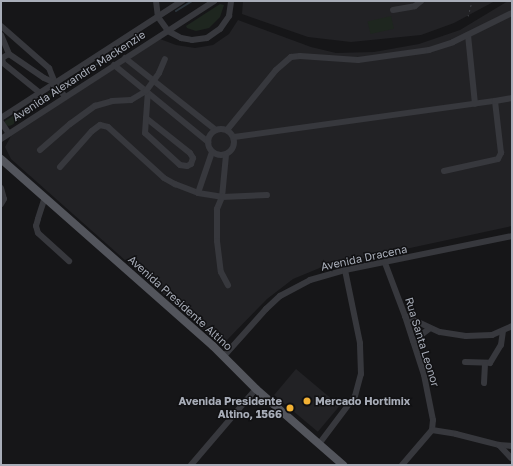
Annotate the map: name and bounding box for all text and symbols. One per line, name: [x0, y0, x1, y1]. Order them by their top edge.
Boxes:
street label: Avenida Alexandre Mackenzie: [10, 28, 148, 124]
street label: Avenida Dracena: [320, 242, 408, 274]
street label: Avenida Presidente Altino: [125, 253, 235, 353]
street label: Rua Santa Leonor: [402, 296, 442, 388]
place label: Mercado Hortimix: [315, 394, 410, 408]
place label: Avenida Presidente Altino, 1566: [178, 395, 282, 421]
marker: Mercado Hortimix: [302, 396, 312, 406]
marker: Avenida Presidente Altino, 1566: [285, 403, 295, 413]

